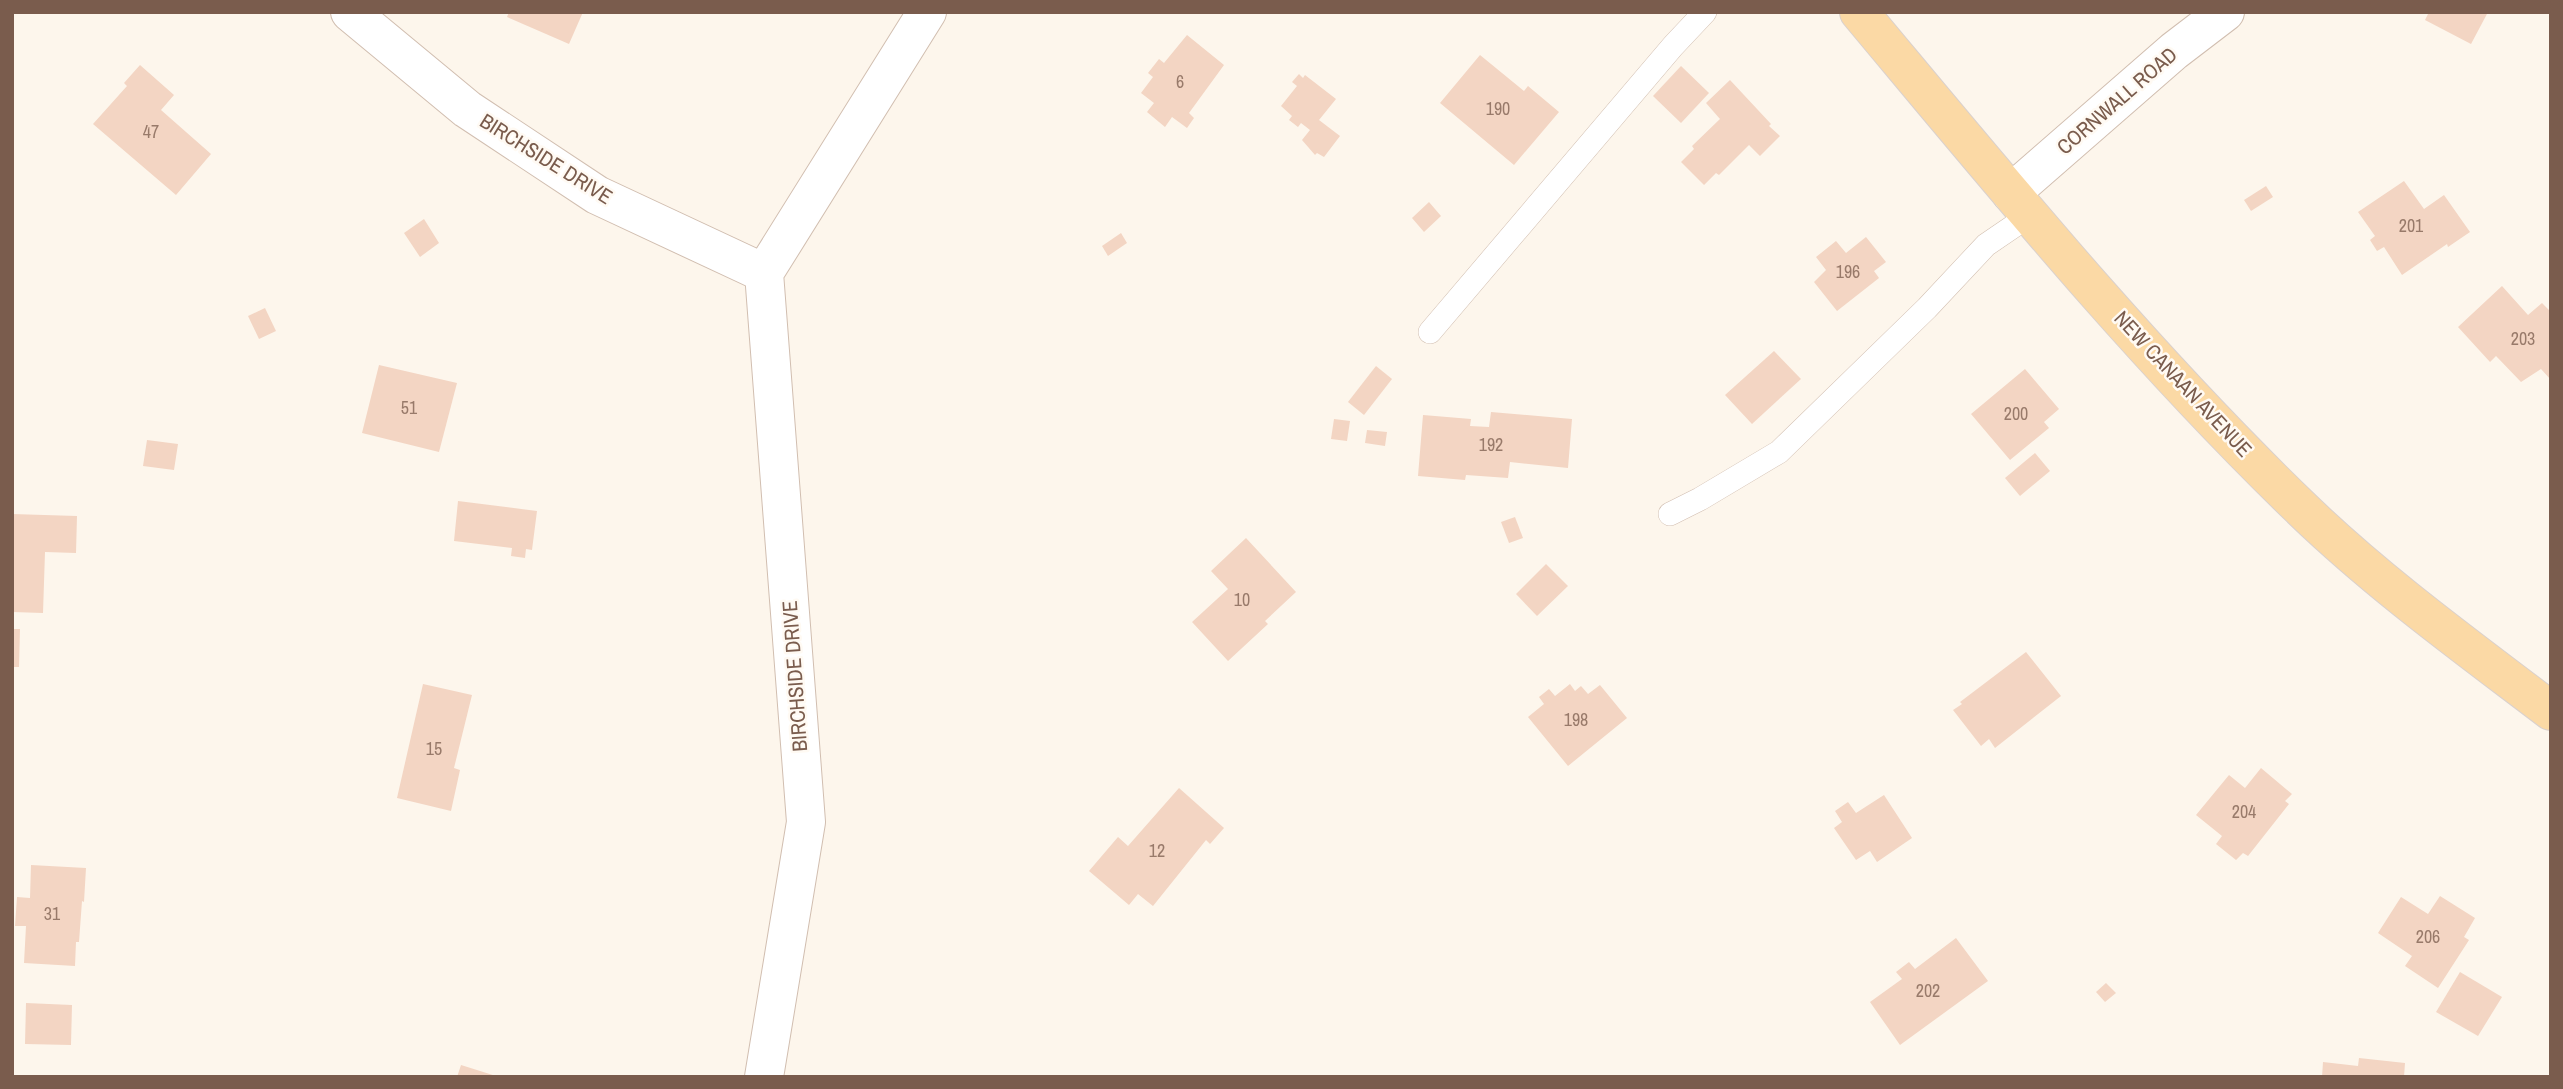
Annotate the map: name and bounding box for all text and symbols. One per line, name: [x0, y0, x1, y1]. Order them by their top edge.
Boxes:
street label: CORNWALL ROAD: [2050, 40, 2183, 161]
house number: 6: [1176, 69, 1184, 94]
house number: 190: [1486, 96, 1510, 121]
street label: BIRCHSIDE DRIVE: [474, 106, 618, 211]
house number: 47: [143, 119, 159, 144]
house number: 201: [2399, 213, 2424, 238]
house number: 196: [1836, 259, 1860, 284]
street label: NEW CANAAN AVENUE: [2108, 304, 2259, 463]
house number: 203: [2511, 326, 2535, 351]
house number: 51: [401, 395, 418, 420]
house number: 200: [2004, 401, 2028, 426]
house number: 192: [1479, 432, 1503, 457]
house number: 10: [1234, 587, 1250, 612]
street label: BIRCHSIDE DRIVE: [775, 600, 814, 752]
house number: 198: [1564, 707, 1588, 732]
house number: 15: [426, 736, 442, 761]
house number: 204: [2232, 799, 2256, 824]
house number: 12: [1149, 838, 1165, 863]
house number: 31: [44, 901, 61, 926]
house number: 206: [2416, 924, 2440, 949]
house number: 202: [1916, 978, 1940, 1003]

